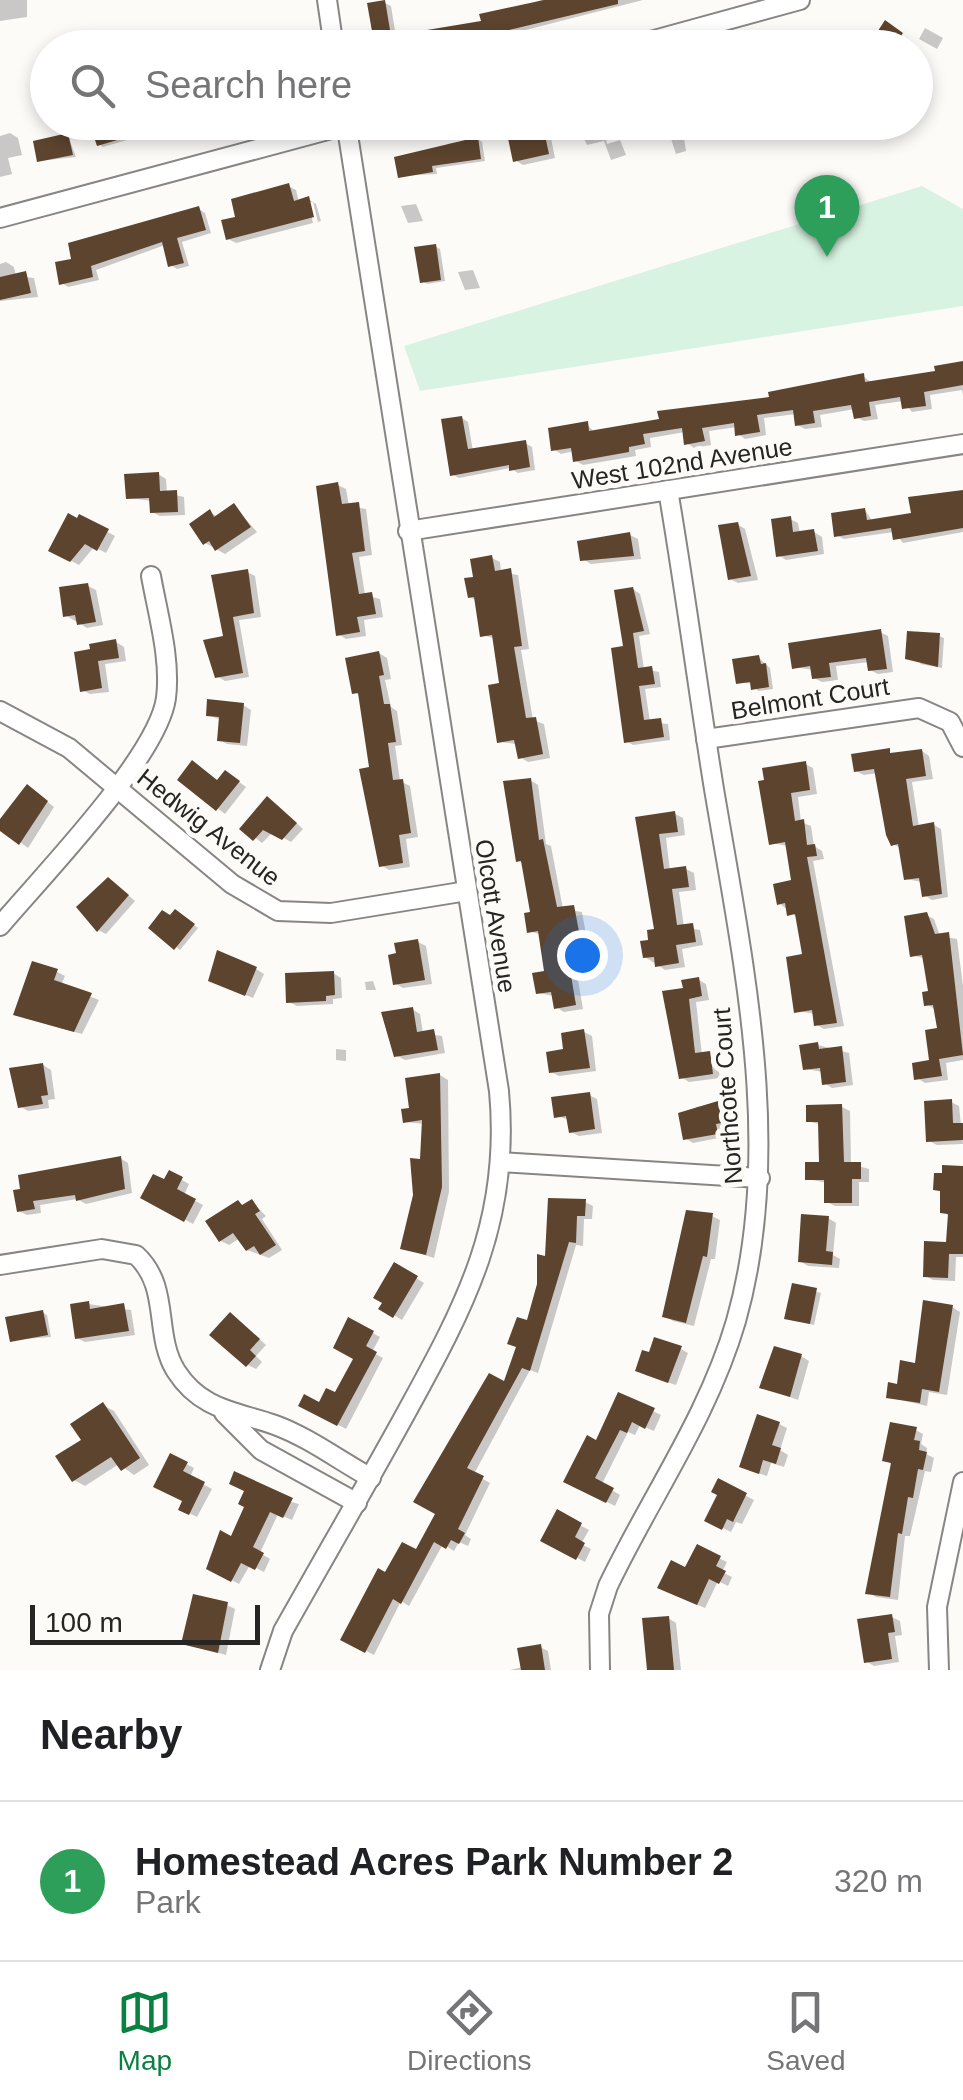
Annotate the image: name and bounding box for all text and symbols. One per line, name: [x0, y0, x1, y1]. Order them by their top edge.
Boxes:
search box: [30, 30, 933, 140]
icon: search: [65, 58, 120, 113]
text: Search here: [145, 64, 352, 106]
pin: 1: [794, 174, 860, 257]
street label: West 102nd Avenue: [570, 432, 794, 494]
street label: Belmont Court: [729, 672, 891, 724]
street label: Hedwig Avenue: [132, 763, 286, 891]
street label: Olcott Avenue: [470, 837, 522, 995]
your location: [557, 930, 608, 981]
street label: Northcote Court: [707, 1007, 747, 1185]
scale bar: [30, 1600, 260, 1644]
text: 100 m: [45, 1607, 123, 1638]
text: Nearby: [40, 1711, 182, 1758]
text: Homestead Acres Park Number 2: [135, 1841, 733, 1883]
text: 1: [64, 1863, 81, 1899]
text: 320 m: [834, 1863, 923, 1899]
text: Park: [135, 1884, 201, 1920]
tab: Map: [117, 1985, 172, 2077]
tab: Directions: [407, 1985, 532, 2077]
tab: Saved: [766, 1985, 846, 2077]

